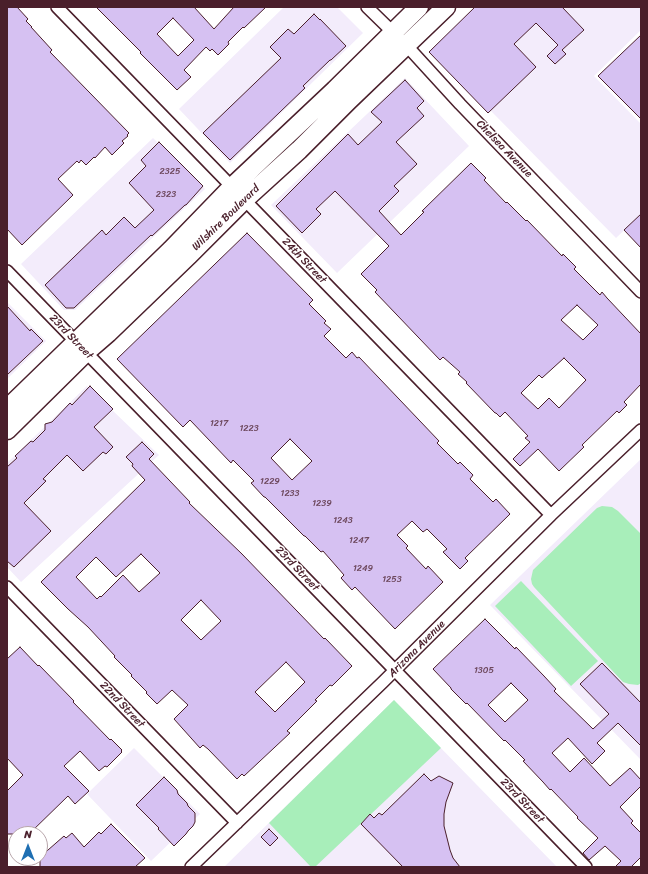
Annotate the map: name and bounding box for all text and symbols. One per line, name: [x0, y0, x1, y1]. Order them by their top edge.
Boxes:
street label: Chelsea Avenue: [473, 117, 535, 181]
house number: 2325: [160, 167, 180, 177]
street label: Wilshire Boulevard: [189, 182, 263, 254]
house number: 2323: [156, 190, 176, 200]
street label: 24th Street: [279, 235, 329, 287]
street label: 23rd Street: [46, 312, 96, 362]
house number: 1217: [210, 419, 228, 429]
house number: 1223: [239, 424, 259, 434]
house number: 1229: [260, 477, 280, 487]
house number: 1233: [281, 489, 299, 499]
house number: 1239: [312, 499, 332, 509]
house number: 1243: [333, 516, 353, 526]
house number: 1247: [349, 536, 369, 546]
street label: 23rd Street: [272, 544, 322, 594]
house number: 1249: [353, 564, 373, 574]
house number: 1253: [382, 575, 402, 585]
street label: Arizona Avenue: [386, 618, 448, 680]
house number: 1305: [474, 666, 494, 676]
street label: 22nd Street: [97, 679, 147, 731]
street label: 23rd Street: [497, 776, 547, 826]
text: N: [24, 825, 32, 844]
north arrow: [8, 826, 48, 866]

